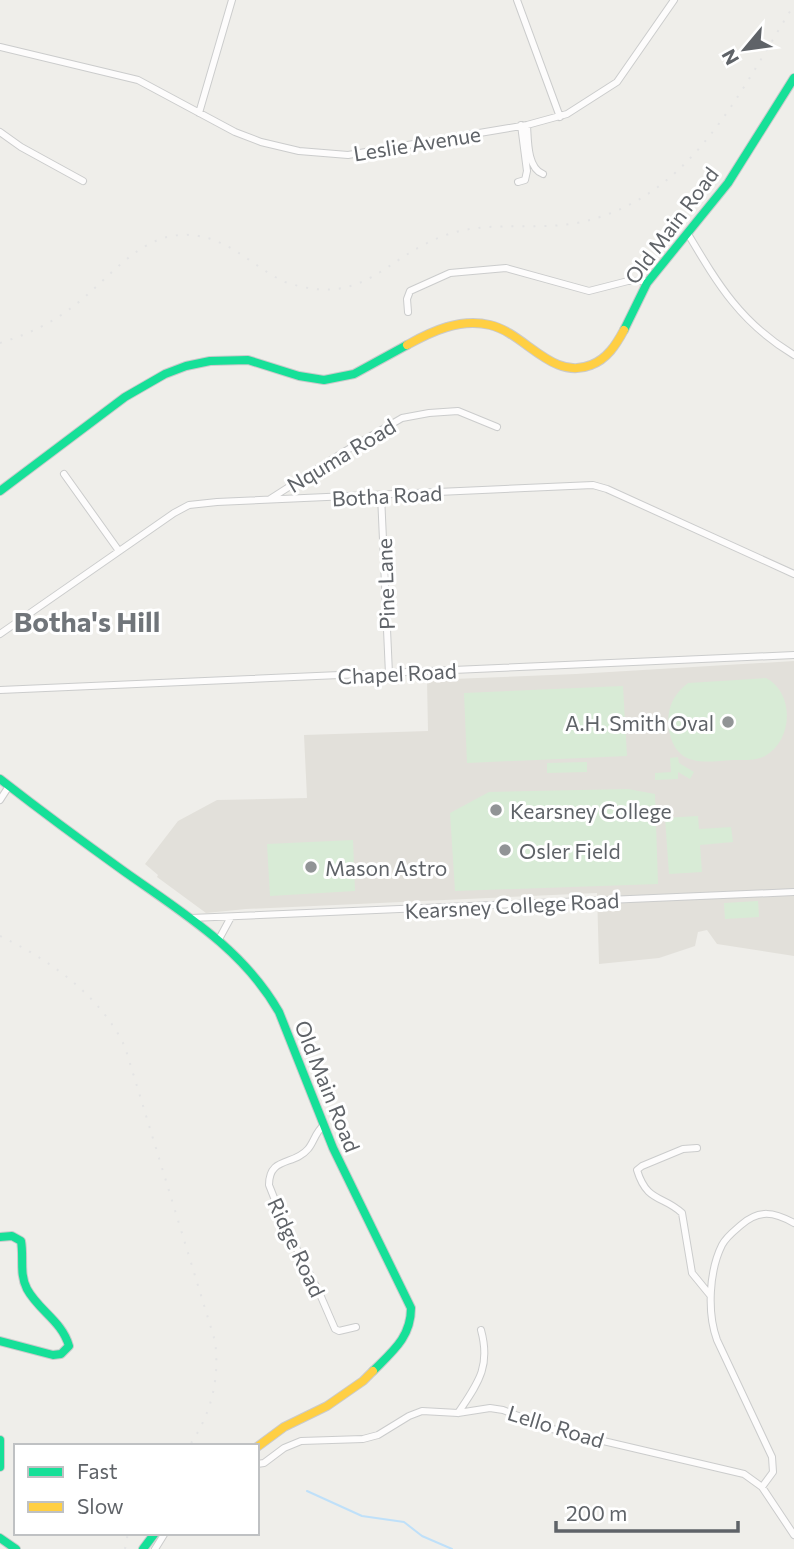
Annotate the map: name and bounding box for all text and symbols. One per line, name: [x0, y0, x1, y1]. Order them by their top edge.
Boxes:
north arrow: [710, 14, 780, 84]
text: N: [716, 46, 743, 69]
street label: Leslie Avenue: [352, 121, 482, 165]
street label: Old Main Road: [619, 162, 723, 288]
street label: Nquma Road: [282, 413, 400, 497]
street label: Botha Road: [331, 480, 443, 510]
street label: Pine Lane: [371, 538, 399, 630]
district label: Botha's Hill: [14, 604, 160, 638]
street label: Chapel Road: [337, 657, 457, 689]
place label: A.H. Smith Oval: [565, 710, 714, 735]
marker: A.H. Smith Oval: [720, 714, 736, 730]
place label: Kearsney College: [510, 798, 672, 823]
marker: Kearsney College: [488, 802, 504, 818]
place label: Osler Field: [519, 838, 621, 863]
marker: Osler Field: [497, 842, 513, 858]
place label: Mason Astro: [325, 855, 447, 880]
marker: Mason Astro: [303, 859, 319, 875]
street label: Kearsney College Road: [404, 887, 620, 923]
street label: Old Main Road: [290, 1016, 366, 1156]
street label: Ridge Road: [263, 1193, 331, 1301]
street label: Lello Road: [505, 1400, 607, 1452]
legend: [14, 1444, 259, 1535]
text: Fast: [77, 1458, 118, 1483]
scale bar: [556, 1490, 738, 1534]
text: Slow: [77, 1493, 124, 1518]
text: 200 m: [566, 1500, 627, 1525]

